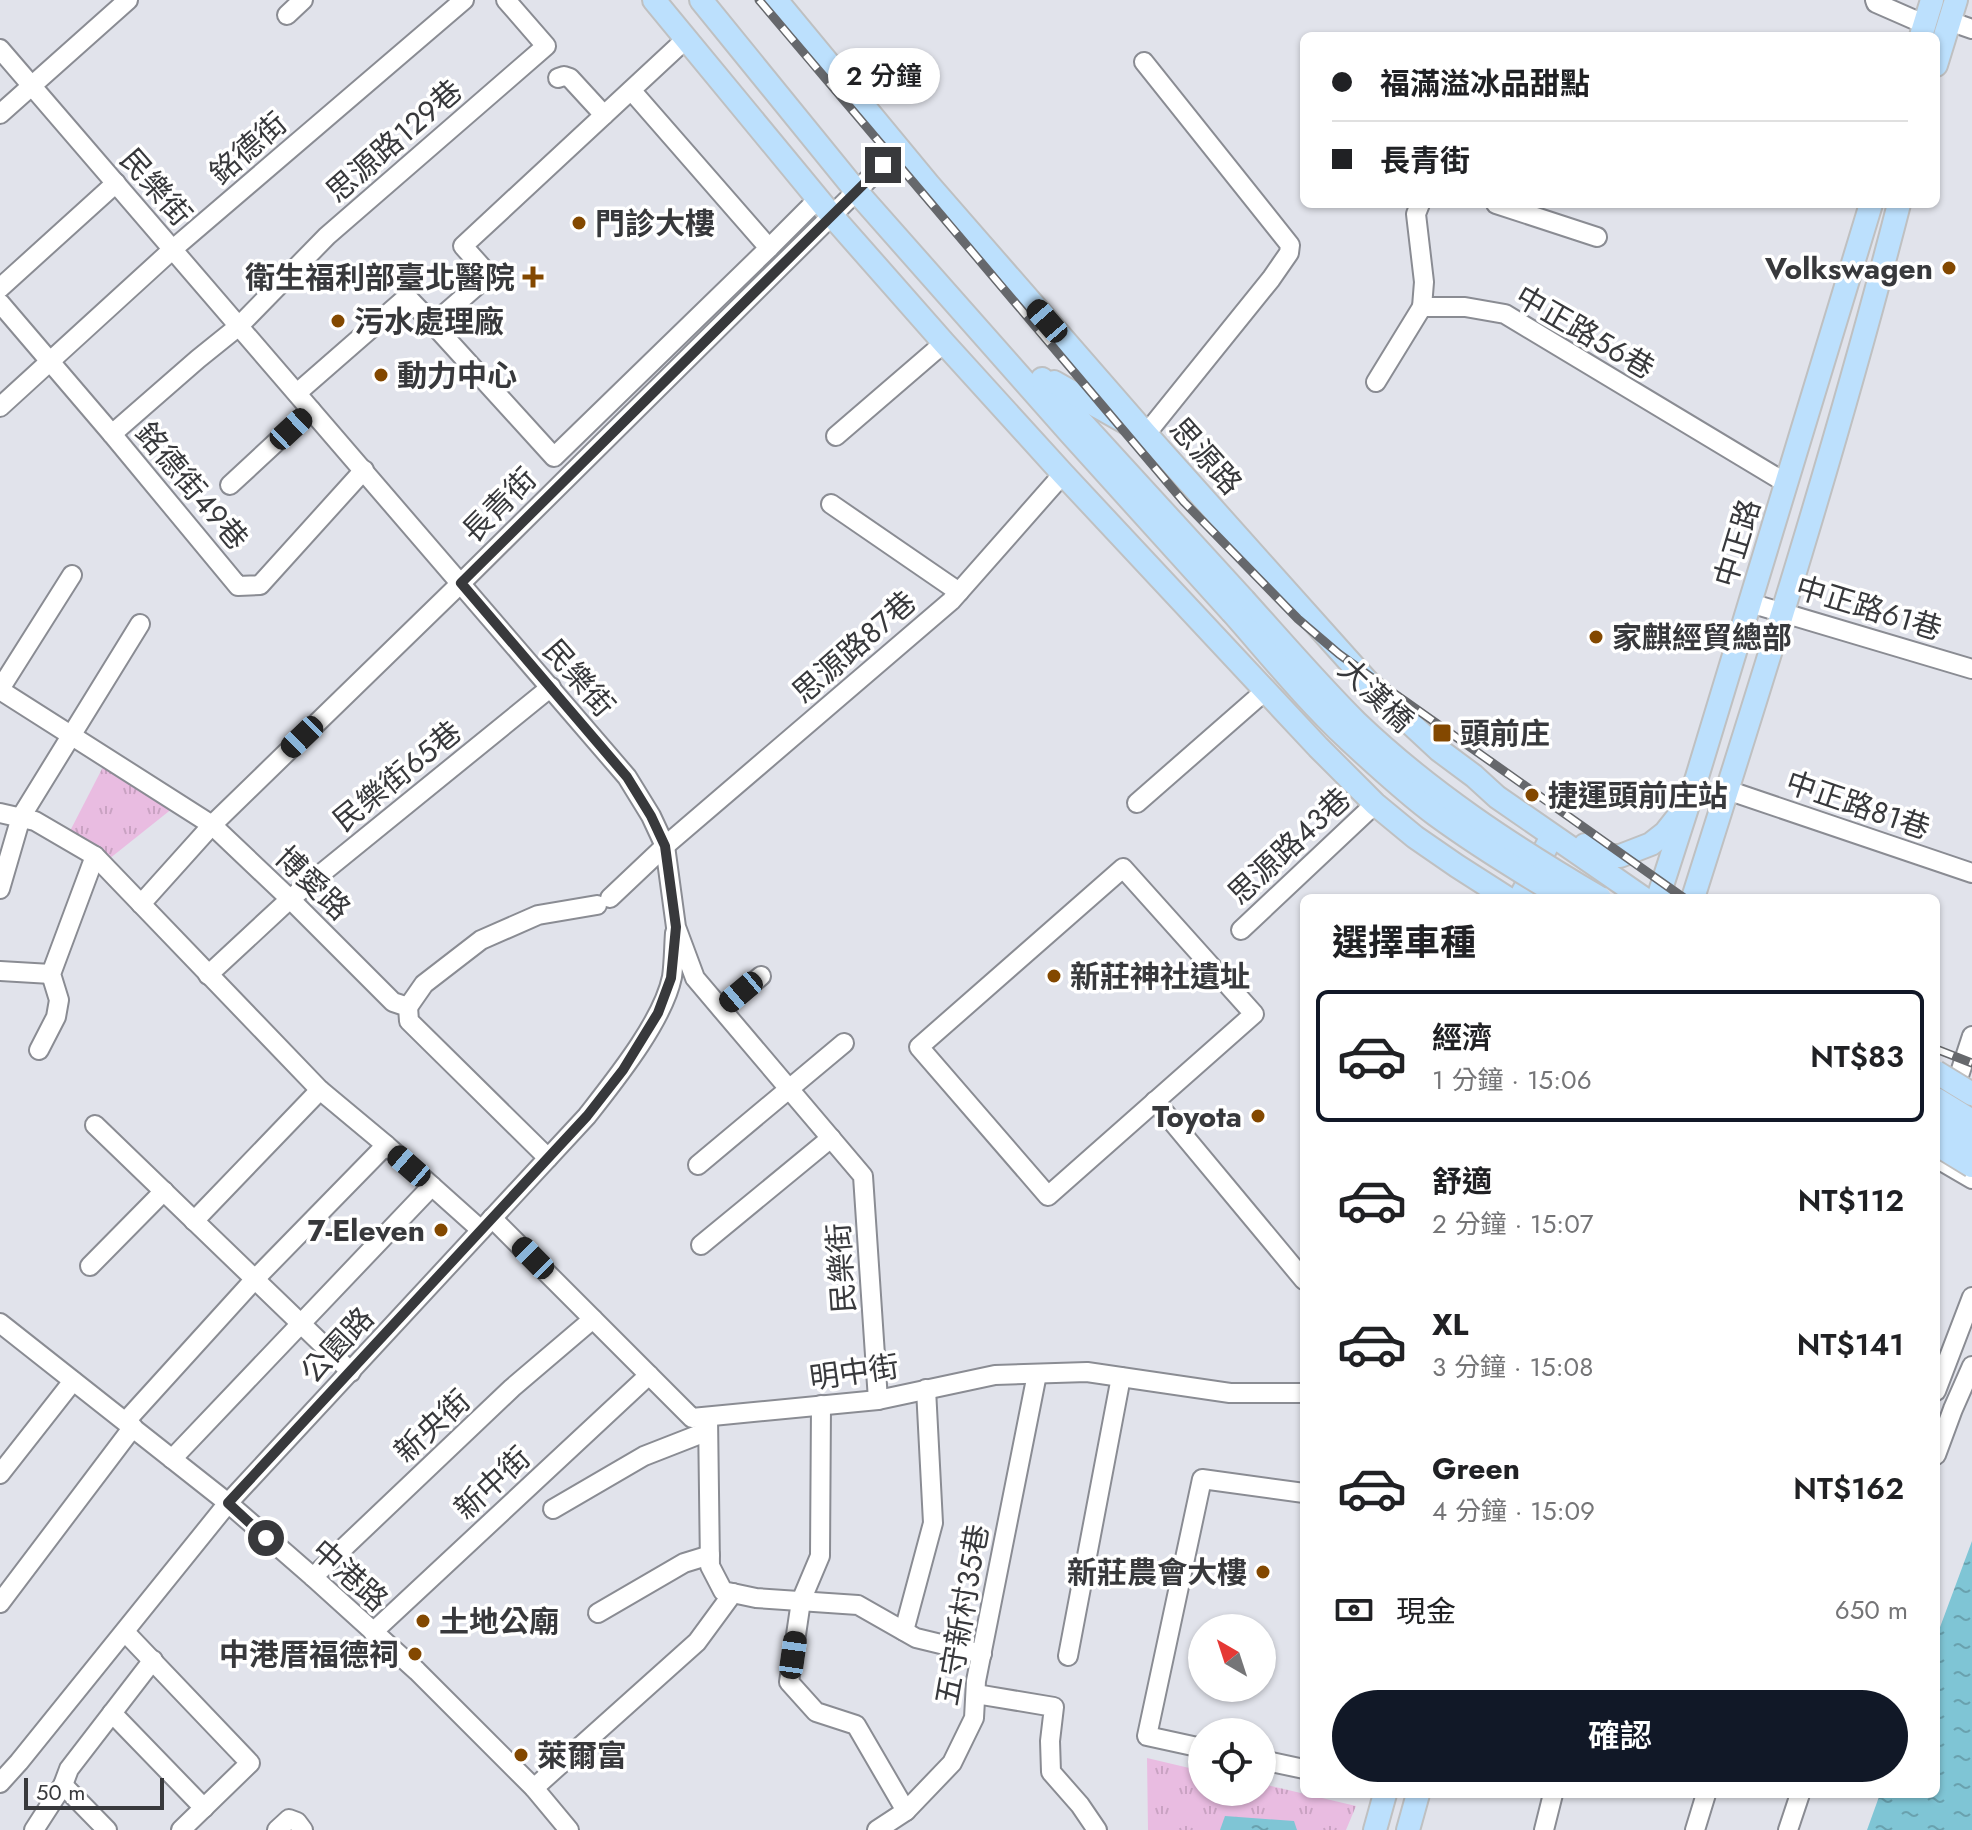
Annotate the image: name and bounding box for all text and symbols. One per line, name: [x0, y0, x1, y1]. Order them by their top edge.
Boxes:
callout: 2 分鐘: [827, 49, 939, 105]
text: 2 分鐘: [846, 57, 922, 95]
text: 福滿溢冰品甜點: [1380, 62, 1590, 105]
street label: 思源路129巷: [317, 70, 471, 212]
street label: 銘德街: [200, 102, 296, 194]
street label: 民樂街: [110, 139, 202, 235]
text: 長青街: [1380, 139, 1470, 182]
route end: [865, 147, 901, 183]
place label: 門診大樓: [595, 202, 715, 245]
marker: 門診大樓: [570, 214, 588, 232]
place label: Volkswagen: [1764, 247, 1933, 290]
place label: 衛生福利部臺北醫院: [245, 256, 515, 299]
marker: Volkswagen: [1940, 259, 1958, 277]
marker: 衛生福利部臺北醫院: [522, 266, 544, 288]
street label: 中正路56巷: [1507, 275, 1663, 389]
car: [1022, 295, 1072, 347]
place label: 污水處理廠: [354, 300, 504, 343]
marker: 污水處理廠: [329, 312, 347, 330]
place label: 動力中心: [397, 354, 517, 397]
marker: 動力中心: [372, 366, 390, 384]
car: [265, 404, 317, 454]
street label: 思源路: [1160, 408, 1252, 504]
street label: 銘德街49巷: [126, 413, 258, 559]
street label: 長青街: [452, 458, 546, 552]
street label: 中正路: [1703, 494, 1771, 592]
street label: 中正路61巷: [1791, 565, 1947, 651]
street label: 思源路87巷: [783, 581, 925, 713]
place label: 家麒經貿總部: [1612, 616, 1792, 659]
marker: 家麒經貿總部: [1587, 628, 1605, 646]
street label: 民樂街: [533, 630, 625, 726]
street label: 大漢橋: [1329, 648, 1423, 742]
street label: 民樂街65巷: [324, 711, 470, 841]
car: [276, 712, 328, 762]
place label: 頭前庄: [1460, 712, 1550, 755]
marker: 頭前庄: [1431, 722, 1453, 744]
street label: 中正路81巷: [1780, 760, 1936, 850]
place label: 捷運頭前庄站: [1548, 774, 1728, 817]
street label: 思源路43巷: [1218, 778, 1360, 914]
marker: 捷運頭前庄站: [1523, 786, 1541, 804]
street label: 博愛路: [266, 836, 360, 930]
text: 選擇車種: [1332, 916, 1476, 968]
place label: 新莊神社遺址: [1070, 955, 1250, 998]
car: [715, 967, 767, 1017]
marker: 新莊神社遺址: [1045, 967, 1063, 985]
text: 經濟: [1432, 1016, 1492, 1059]
icon: car: [1336, 1020, 1408, 1092]
text: NT$83: [1810, 1035, 1904, 1078]
text: 1 分鐘 · 15:06: [1432, 1061, 1592, 1099]
place label: Toyota: [1152, 1095, 1242, 1138]
marker: Toyota: [1249, 1107, 1267, 1125]
car: [383, 1141, 435, 1191]
text: 舒適: [1432, 1160, 1492, 1203]
icon: car: [1336, 1164, 1408, 1236]
text: NT$112: [1798, 1179, 1904, 1222]
text: 2 分鐘 · 15:07: [1432, 1205, 1593, 1243]
place label: 7-Eleven: [308, 1209, 425, 1252]
marker: 7-Eleven: [432, 1221, 450, 1239]
street label: 民樂街: [816, 1222, 866, 1314]
car: [508, 1233, 558, 1283]
street label: 公園路: [291, 1297, 383, 1393]
text: XL: [1432, 1303, 1468, 1346]
icon: car: [1336, 1308, 1408, 1380]
text: NT$141: [1797, 1323, 1904, 1366]
street label: 明中街: [806, 1344, 902, 1400]
text: 3 分鐘 · 15:08: [1432, 1348, 1593, 1386]
street label: 新央街: [384, 1380, 480, 1472]
street label: 新中街: [444, 1437, 540, 1529]
text: Green: [1432, 1447, 1520, 1490]
icon: car: [1336, 1452, 1408, 1524]
text: NT$162: [1793, 1467, 1904, 1510]
text: 4 分鐘 · 15:09: [1432, 1492, 1595, 1530]
route start: [248, 1520, 284, 1556]
street label: 五守新村35巷: [925, 1521, 999, 1709]
street label: 中港路: [302, 1529, 398, 1621]
place label: 新莊農會大樓: [1067, 1551, 1247, 1594]
marker: 新莊農會大樓: [1254, 1563, 1272, 1581]
icon: cash: [1332, 1588, 1376, 1632]
text: 現金: [1396, 1590, 1456, 1633]
text: 650 m: [1835, 1591, 1908, 1629]
place label: 土地公廟: [439, 1600, 559, 1643]
marker: 土地公廟: [414, 1612, 432, 1630]
north arrow: [1188, 1614, 1276, 1702]
map controls: [1188, 1614, 1276, 1806]
car: [778, 1630, 808, 1680]
place label: 中港厝福德祠: [219, 1633, 399, 1676]
marker: 中港厝福德祠: [406, 1645, 424, 1663]
button: 確認: [1332, 1690, 1908, 1782]
button: locate: [1188, 1718, 1276, 1806]
place label: 萊爾富: [537, 1734, 627, 1777]
marker: 萊爾富: [512, 1746, 530, 1764]
scale bar: [24, 1774, 164, 1810]
text: 50 m: [36, 1776, 85, 1808]

